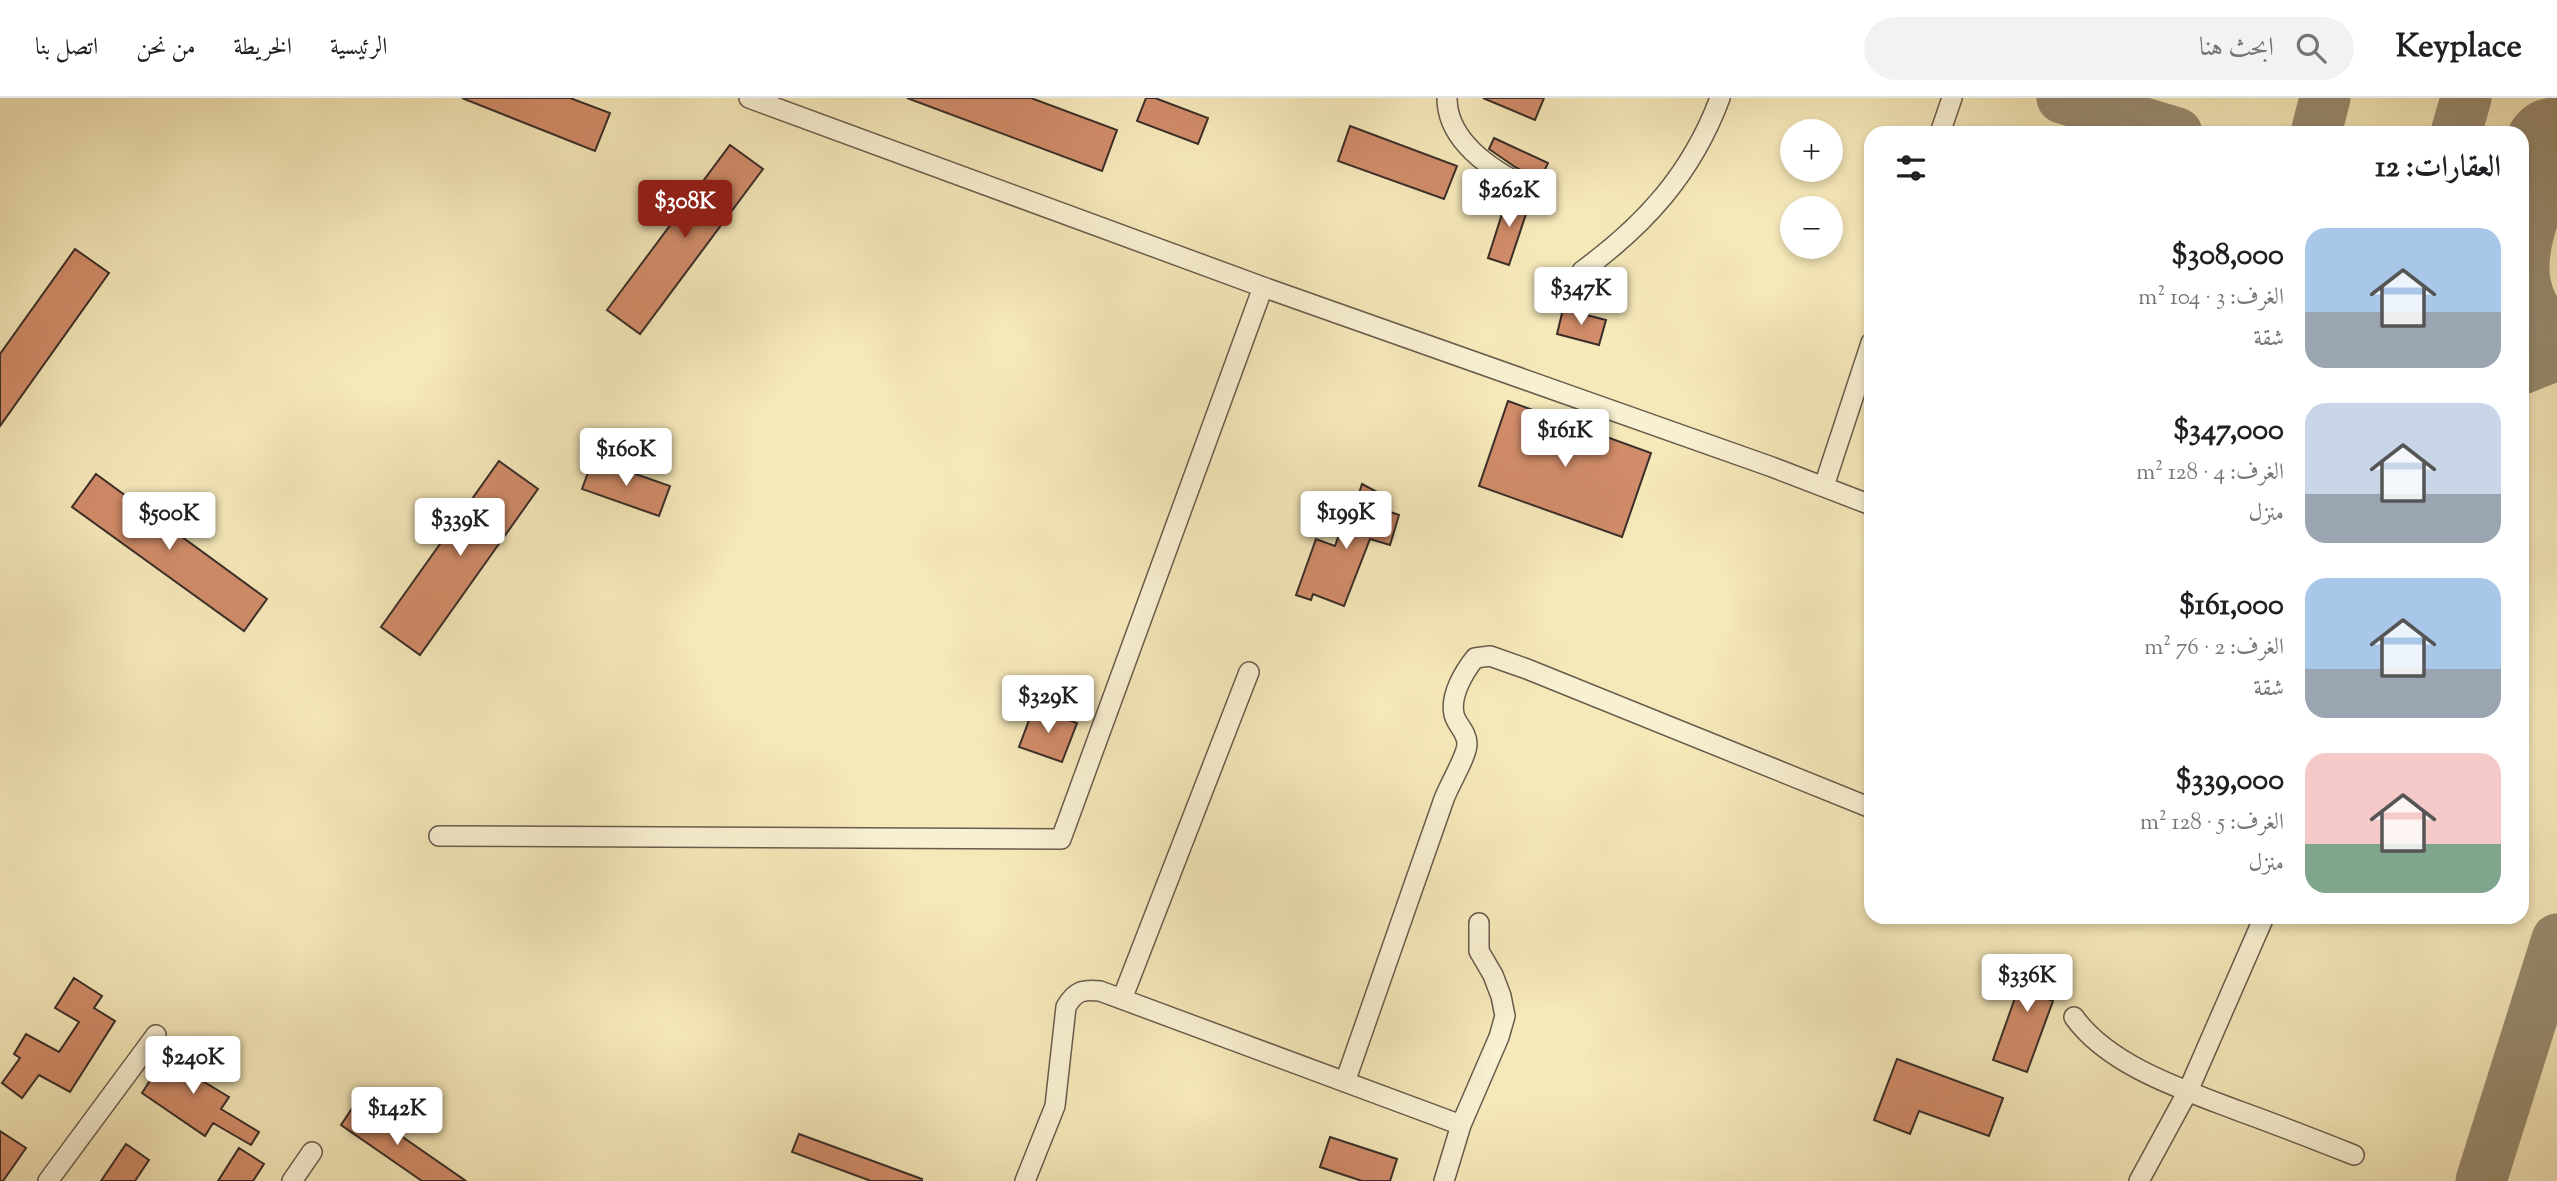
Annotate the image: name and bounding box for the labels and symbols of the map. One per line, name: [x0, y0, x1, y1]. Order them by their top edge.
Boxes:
pin: $262K: [1460, 170, 1558, 229]
pin: $308K: [636, 180, 734, 240]
pin: $347K: [1532, 268, 1630, 327]
pin: $161K: [1516, 410, 1614, 469]
pin: $160K: [577, 428, 675, 488]
pin: $199K: [1297, 491, 1395, 551]
pin: $500K: [120, 492, 218, 552]
pin: $339K: [411, 498, 509, 558]
pin: $329K: [999, 676, 1097, 735]
pin: $336K: [1978, 954, 2076, 1014]
pin: $240K: [144, 1037, 242, 1096]
pin: $142K: [348, 1088, 446, 1147]

